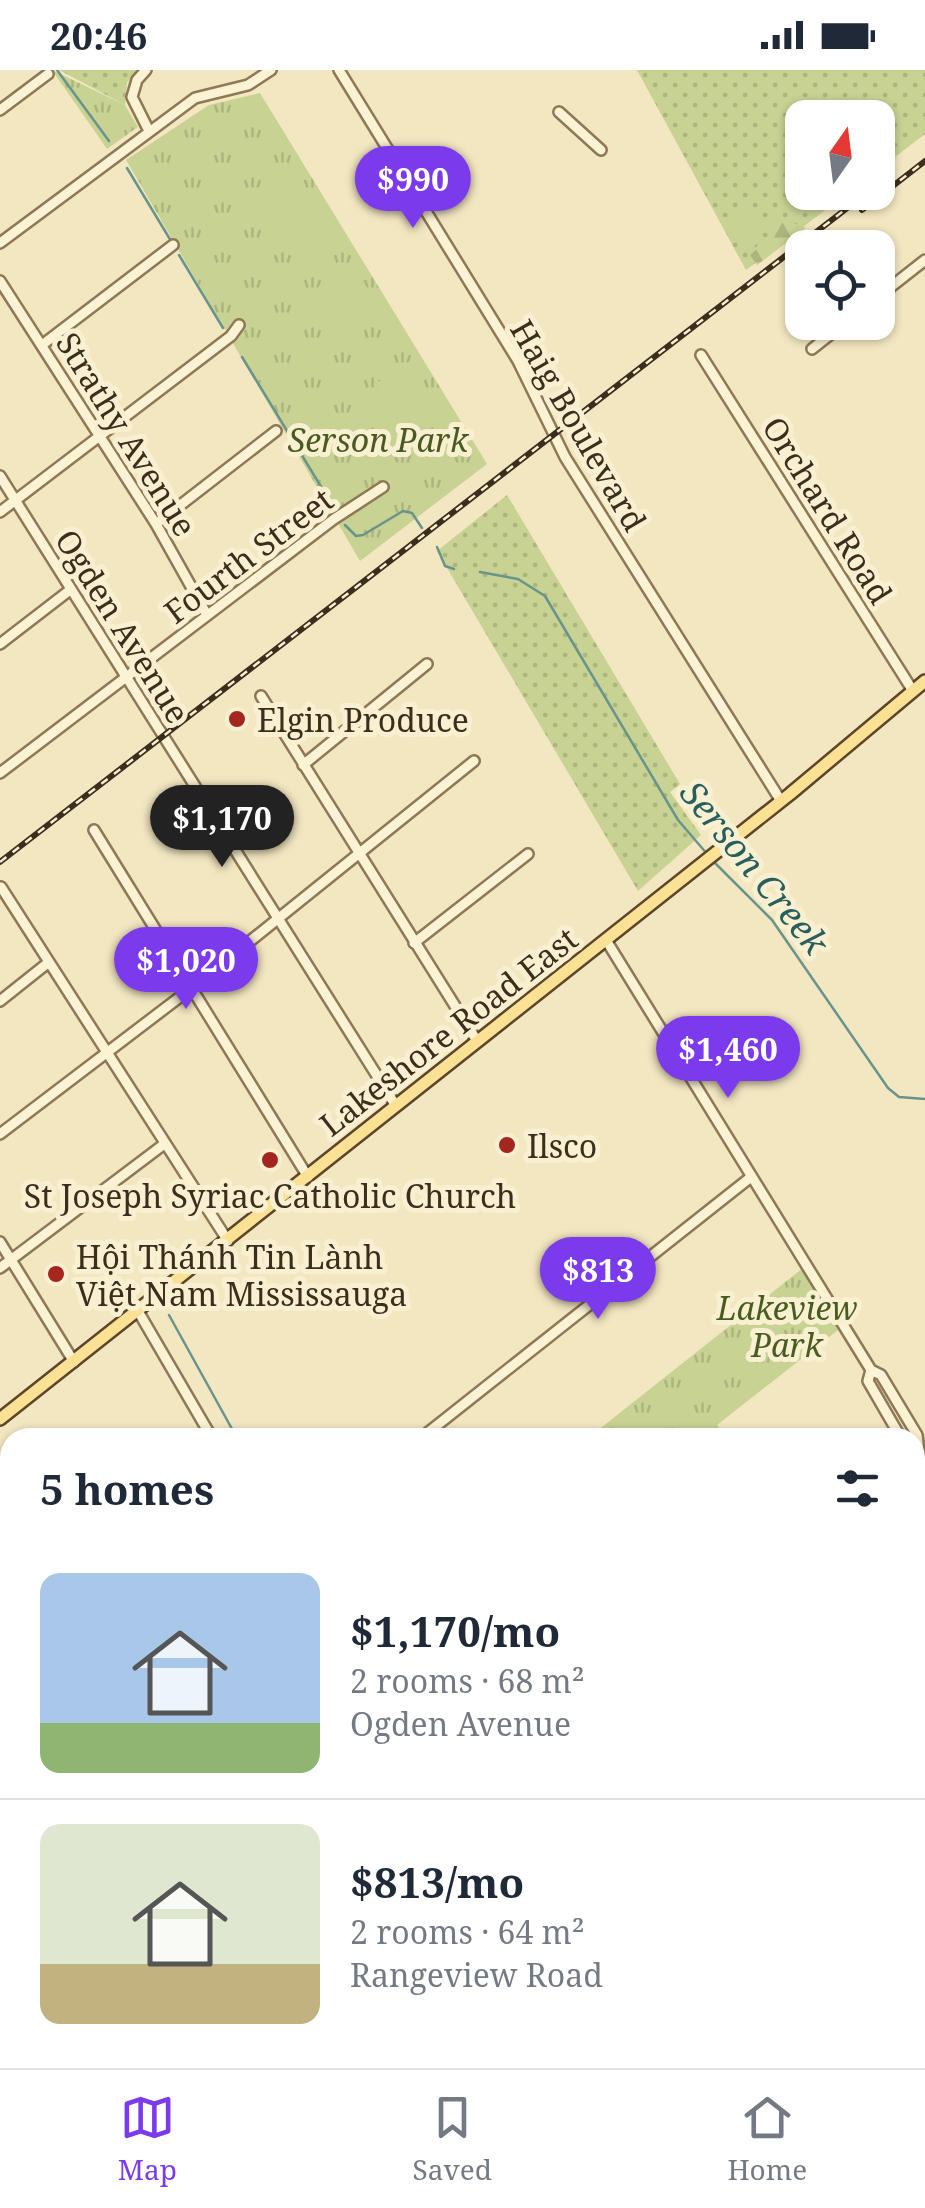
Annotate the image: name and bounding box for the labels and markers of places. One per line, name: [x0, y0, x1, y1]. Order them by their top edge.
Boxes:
pin: $990: [354, 146, 472, 231]
place label: Elgin Produce: [257, 698, 469, 741]
marker: Elgin Produce: [226, 708, 248, 730]
pin: $1,170: [141, 785, 303, 870]
pin: $1,020: [105, 927, 267, 1012]
pin: $1,460: [647, 1016, 809, 1101]
place label: Ilsco: [527, 1124, 597, 1167]
marker: Ilsco: [496, 1134, 518, 1156]
marker: St Joseph Syriac Catholic Church: [259, 1149, 281, 1171]
place label: St Joseph Syriac Catholic Church: [24, 1174, 516, 1217]
place label: Hội Thánh Tin Lành Việt Nam Mississauga: [76, 1235, 407, 1315]
pin: $813: [539, 1237, 657, 1322]
marker: Hội Thánh Tin Lành Việt Nam Mississauga: [45, 1263, 67, 1285]

